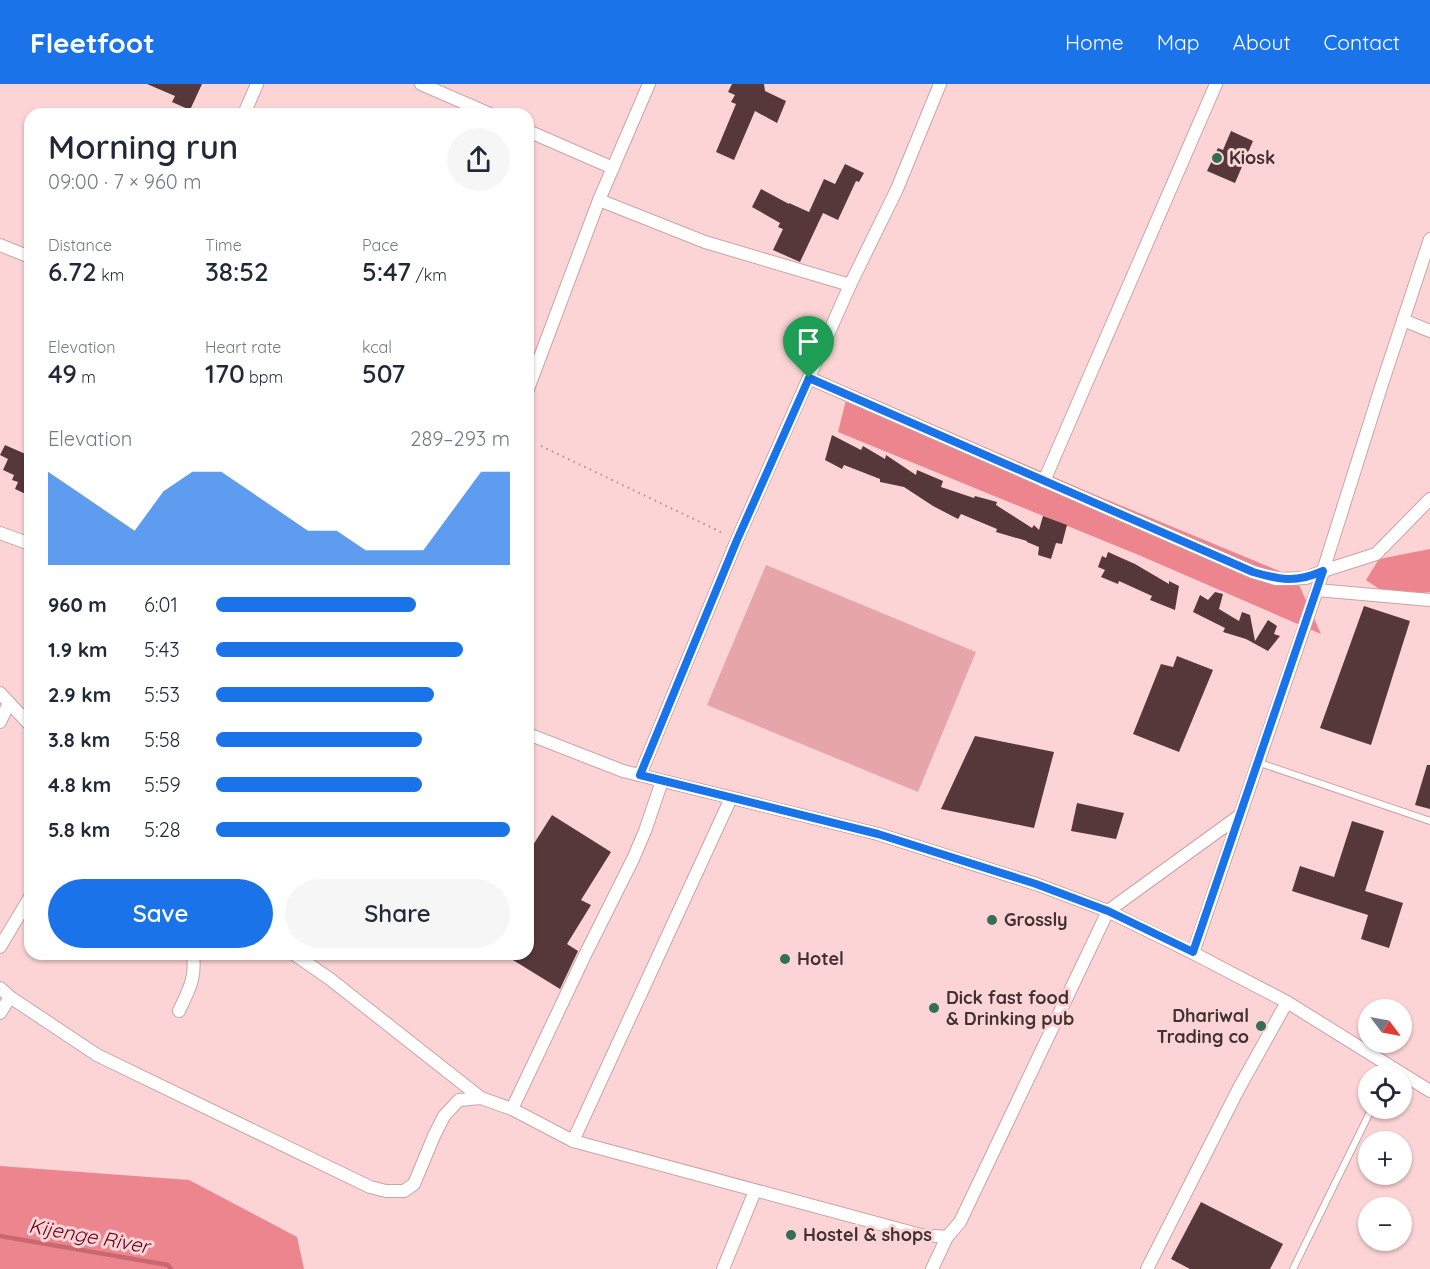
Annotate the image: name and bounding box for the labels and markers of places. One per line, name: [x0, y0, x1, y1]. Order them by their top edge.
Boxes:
place label: Kiosk: [1229, 146, 1275, 169]
marker: Kiosk: [1210, 151, 1224, 165]
pin: [783, 316, 834, 378]
place label: Grossly: [1004, 908, 1068, 931]
marker: Grossly: [985, 913, 999, 927]
place label: Hotel: [797, 947, 844, 970]
marker: Hotel: [778, 952, 792, 966]
place label: Dick fast food & Drinking pub: [946, 986, 1074, 1030]
marker: Dick fast food & Drinking pub: [927, 1001, 941, 1015]
place label: Dhariwal Trading co: [1157, 1004, 1249, 1048]
marker: Dhariwal Trading co: [1254, 1019, 1268, 1033]
place label: Hostel & shops: [803, 1223, 932, 1246]
marker: Hostel & shops: [784, 1228, 798, 1242]

